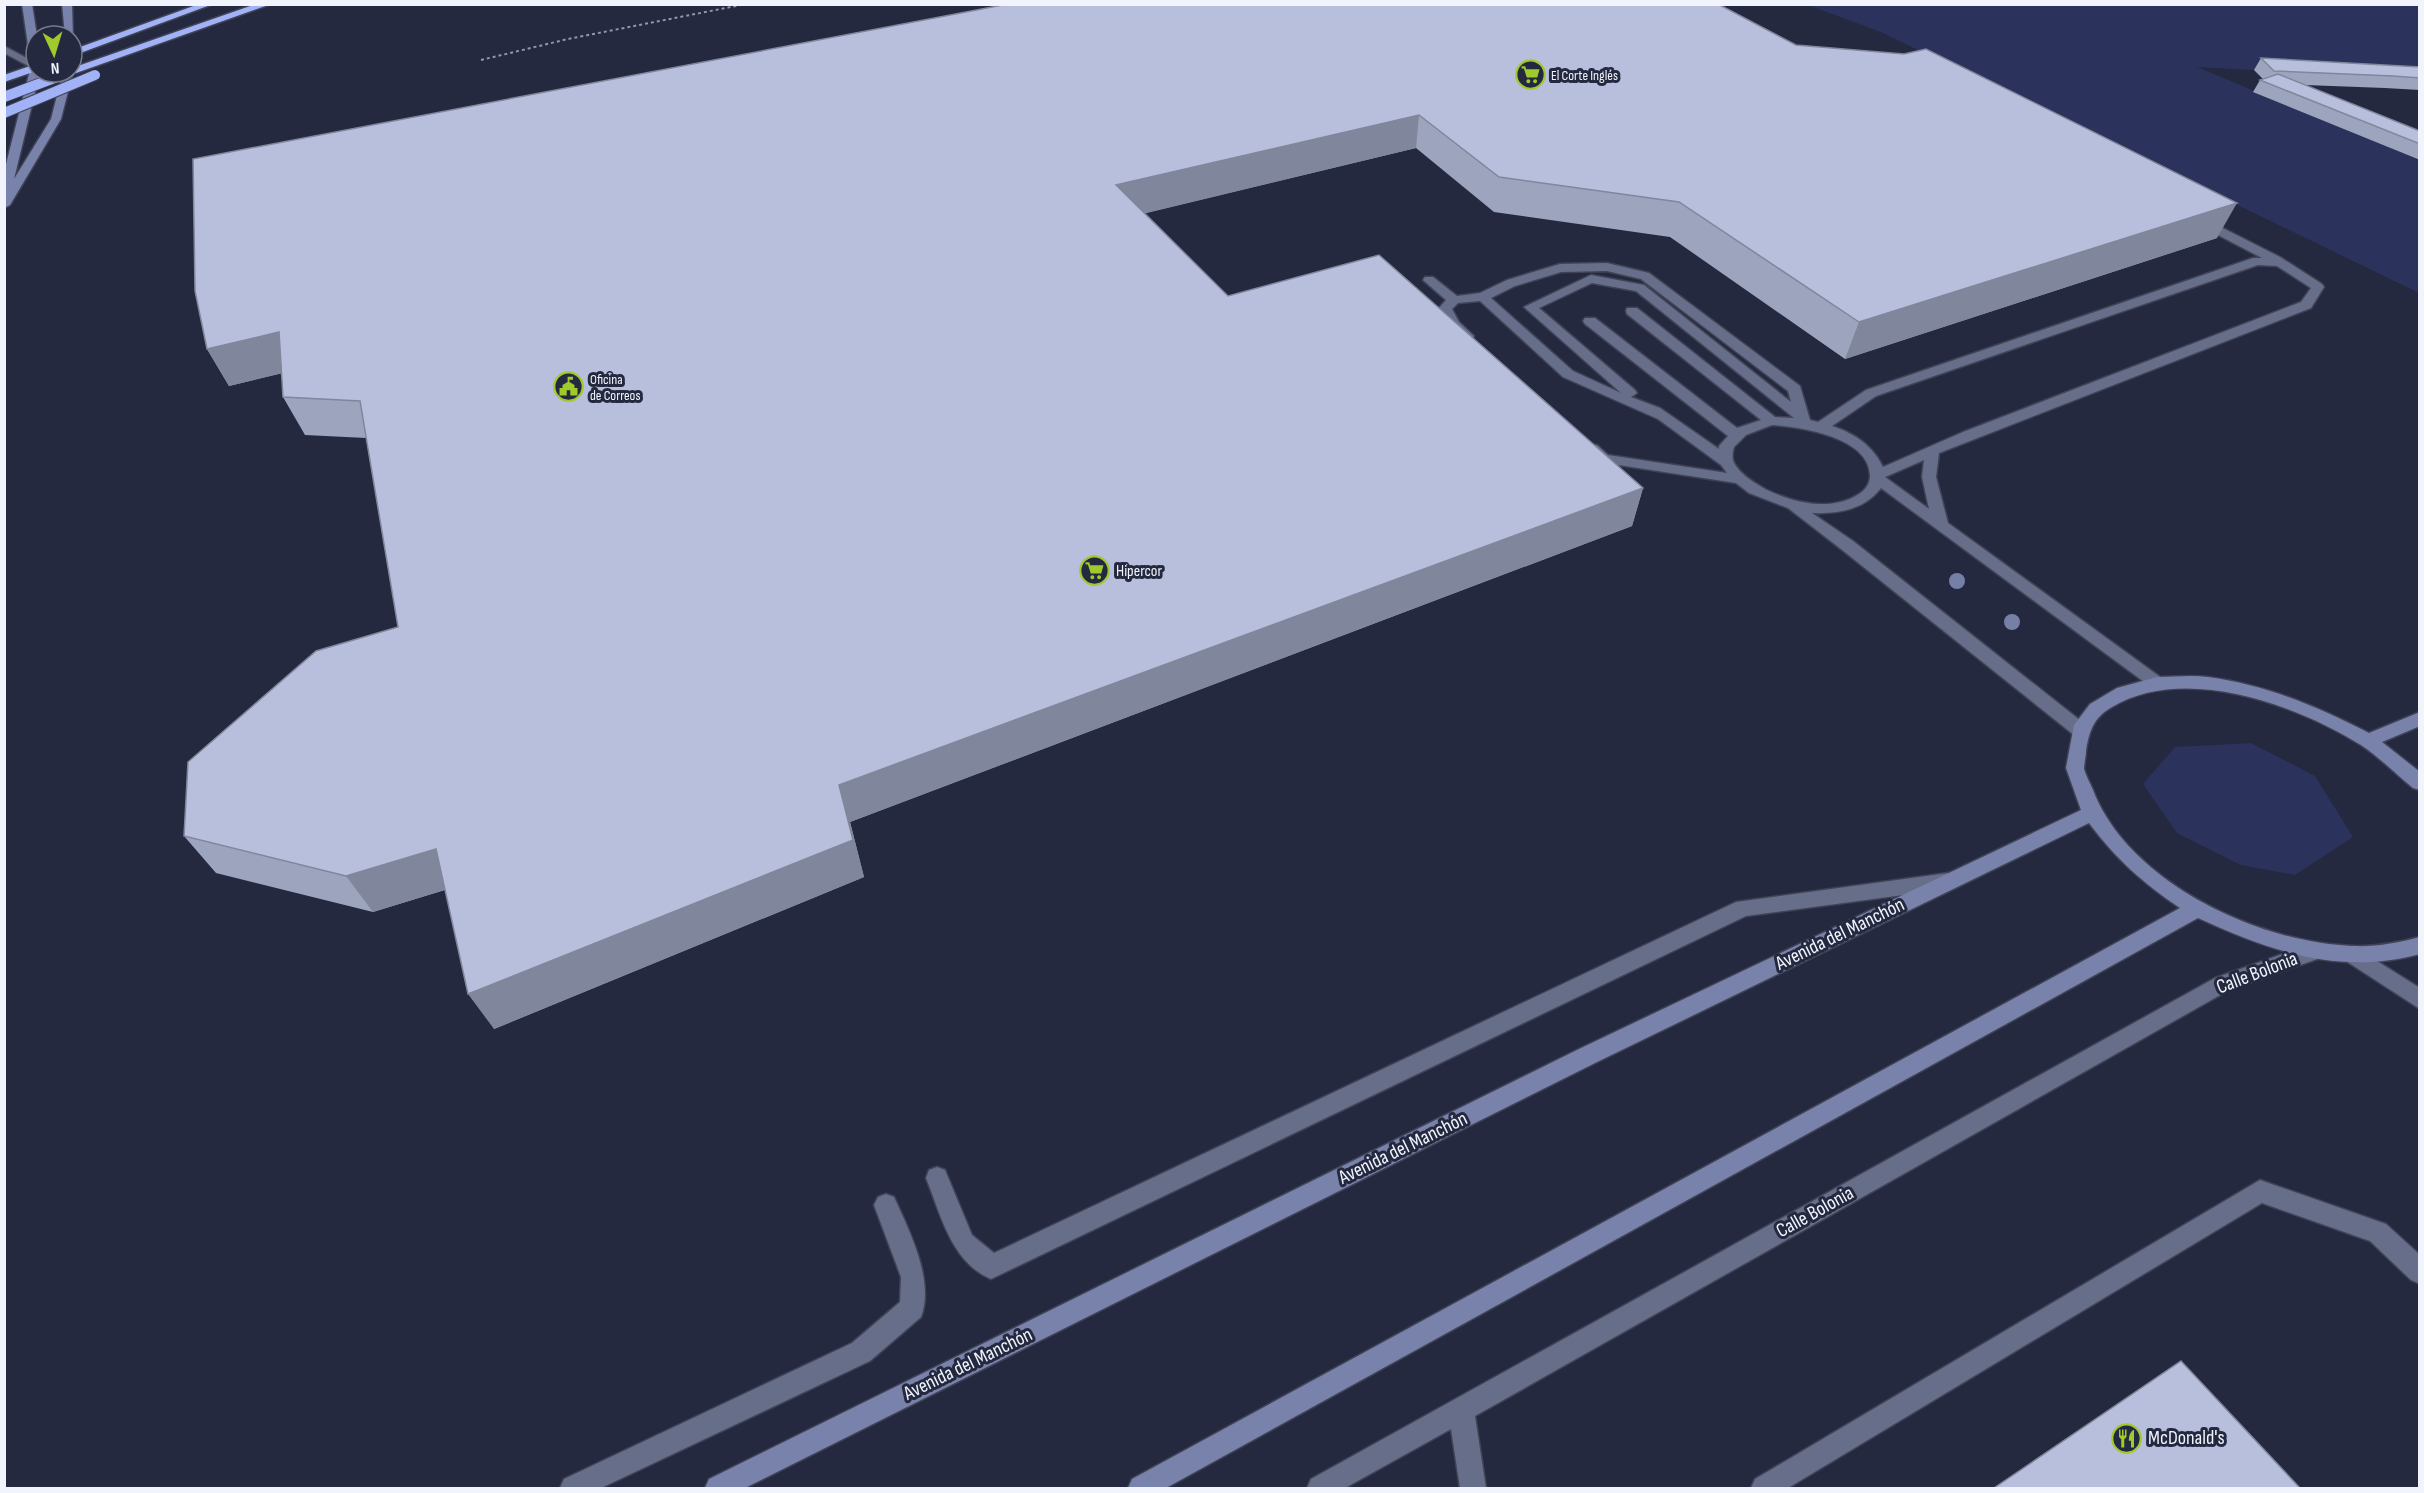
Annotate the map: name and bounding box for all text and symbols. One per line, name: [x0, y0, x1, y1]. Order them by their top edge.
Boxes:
north arrow: [24, 24, 84, 84]
text: N: [50, 58, 60, 77]
supermarket icon: El Corte Inglés: [1514, 59, 1546, 91]
place label: El Corte Inglés: [1551, 67, 1618, 84]
public building icon: Oficina de Correos: [553, 371, 585, 403]
place label: Oficina de Correos: [590, 371, 640, 404]
supermarket icon: Hipercor: [1079, 555, 1111, 587]
place label: Hipercor: [1116, 562, 1162, 581]
street label: Avenida del Manchón: [1771, 892, 1908, 976]
street label: Calle Bolonia: [2213, 947, 2301, 999]
street label: Avenida del Manchón: [1334, 1106, 1471, 1190]
street label: Calle Bolonia: [1772, 1181, 1858, 1243]
street label: Avenida del Manchón: [899, 1322, 1036, 1406]
restaurant icon: McDonald's: [2111, 1422, 2143, 1454]
place label: McDonald's: [2148, 1426, 2225, 1450]

